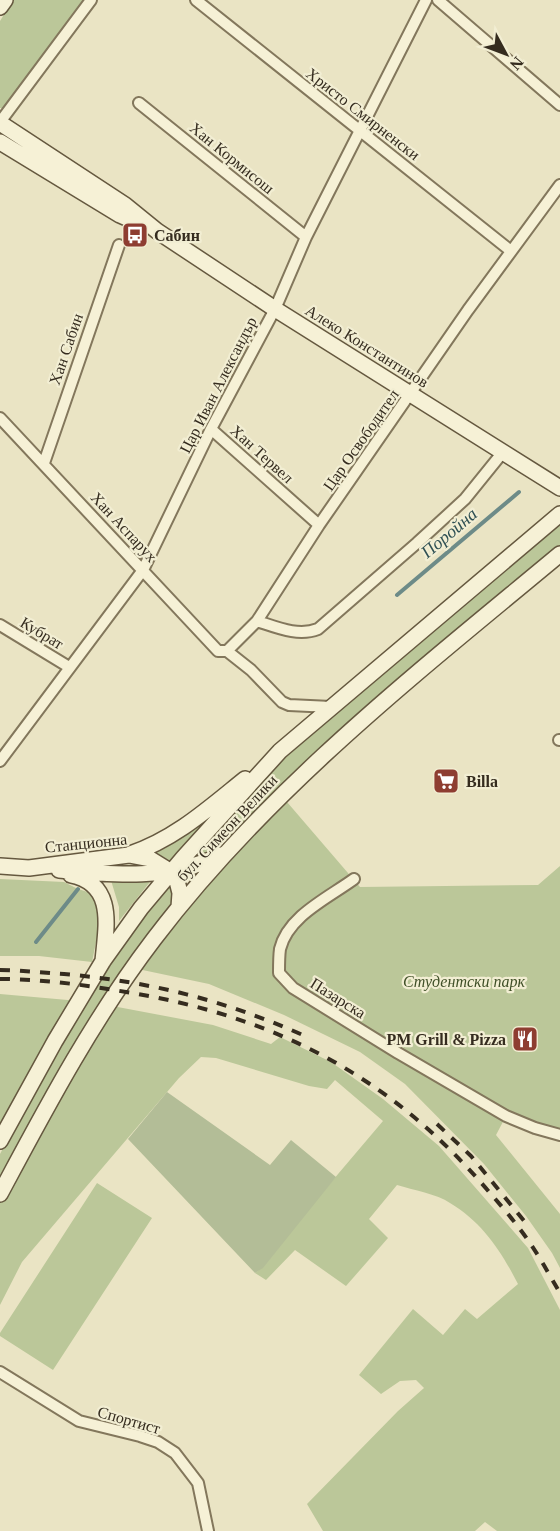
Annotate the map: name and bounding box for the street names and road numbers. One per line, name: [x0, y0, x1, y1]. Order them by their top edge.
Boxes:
street label: Христо Смирненски: [302, 65, 423, 165]
street label: Хан Кормисош: [186, 119, 278, 198]
street label: Алеко Константинов: [302, 301, 432, 391]
street label: Хан Сабин: [46, 311, 86, 387]
street label: Цар Иван Александър: [176, 314, 261, 456]
street label: Цар Освободител: [320, 386, 403, 494]
street label: Хан Тервел: [227, 422, 297, 487]
street label: Хан Аспарух: [87, 489, 161, 566]
street label: Кубрат: [17, 614, 67, 653]
street label: бул. Симеон Велики: [174, 771, 281, 885]
street label: Станционна: [44, 830, 128, 857]
street label: Пазарска: [307, 974, 369, 1022]
street label: Спортист: [95, 1403, 162, 1438]

